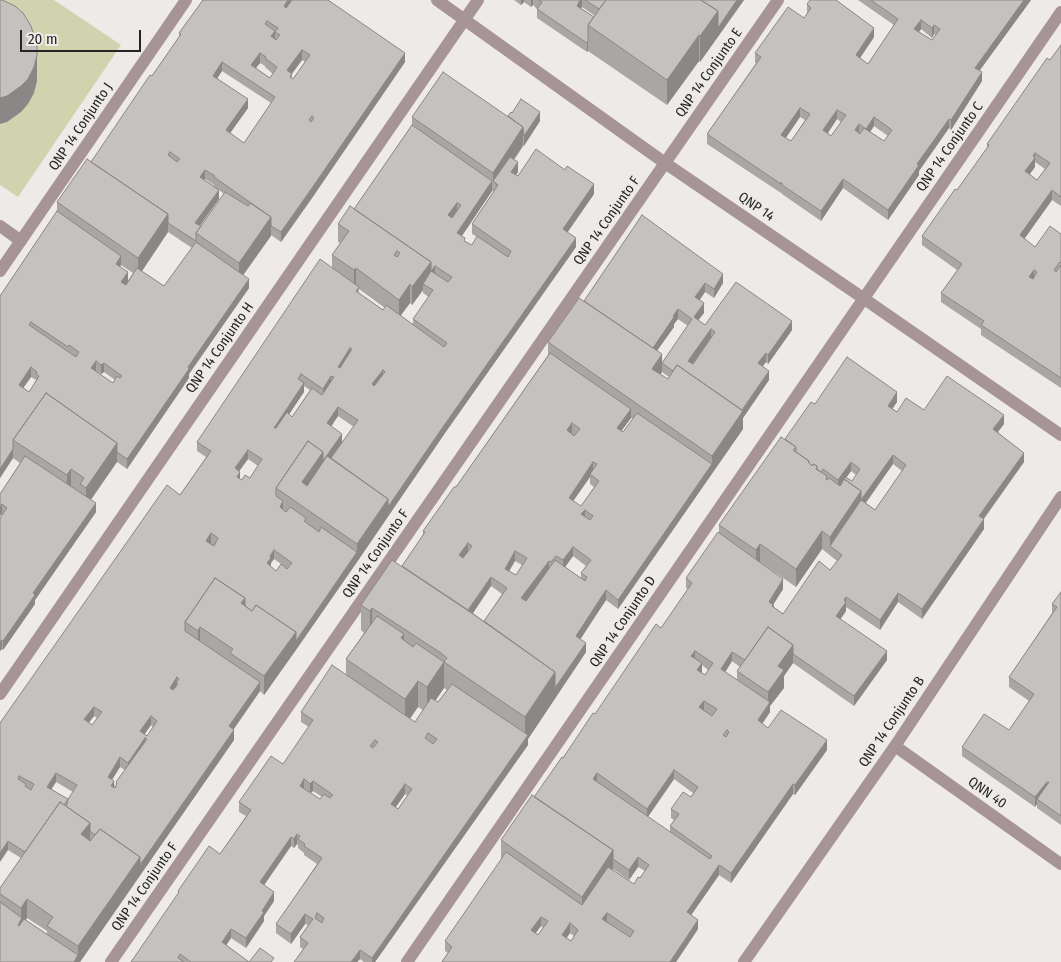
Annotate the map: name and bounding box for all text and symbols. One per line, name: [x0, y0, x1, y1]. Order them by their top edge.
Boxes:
scale bar: [22, 20, 144, 52]
street label: QNP 14 Conjunto E: [672, 25, 746, 121]
text: 20 m: [28, 30, 58, 48]
street label: QNP 14 Conjunto J: [45, 80, 117, 174]
street label: QNP 14 Conjunto C: [913, 99, 987, 195]
street label: QNP 14 Conjunto F: [570, 173, 644, 269]
street label: QNP 14: [735, 189, 777, 225]
street label: QNP 14 Conjunto H: [183, 299, 257, 397]
street label: QNP 14 Conjunto F: [339, 506, 413, 602]
street label: QNP 14 Conjunto D: [586, 573, 660, 671]
street label: QNP 14 Conjunto B: [855, 673, 929, 771]
street label: QNN 40: [965, 774, 1009, 812]
street label: QNP 14 Conjunto F: [108, 839, 182, 935]

